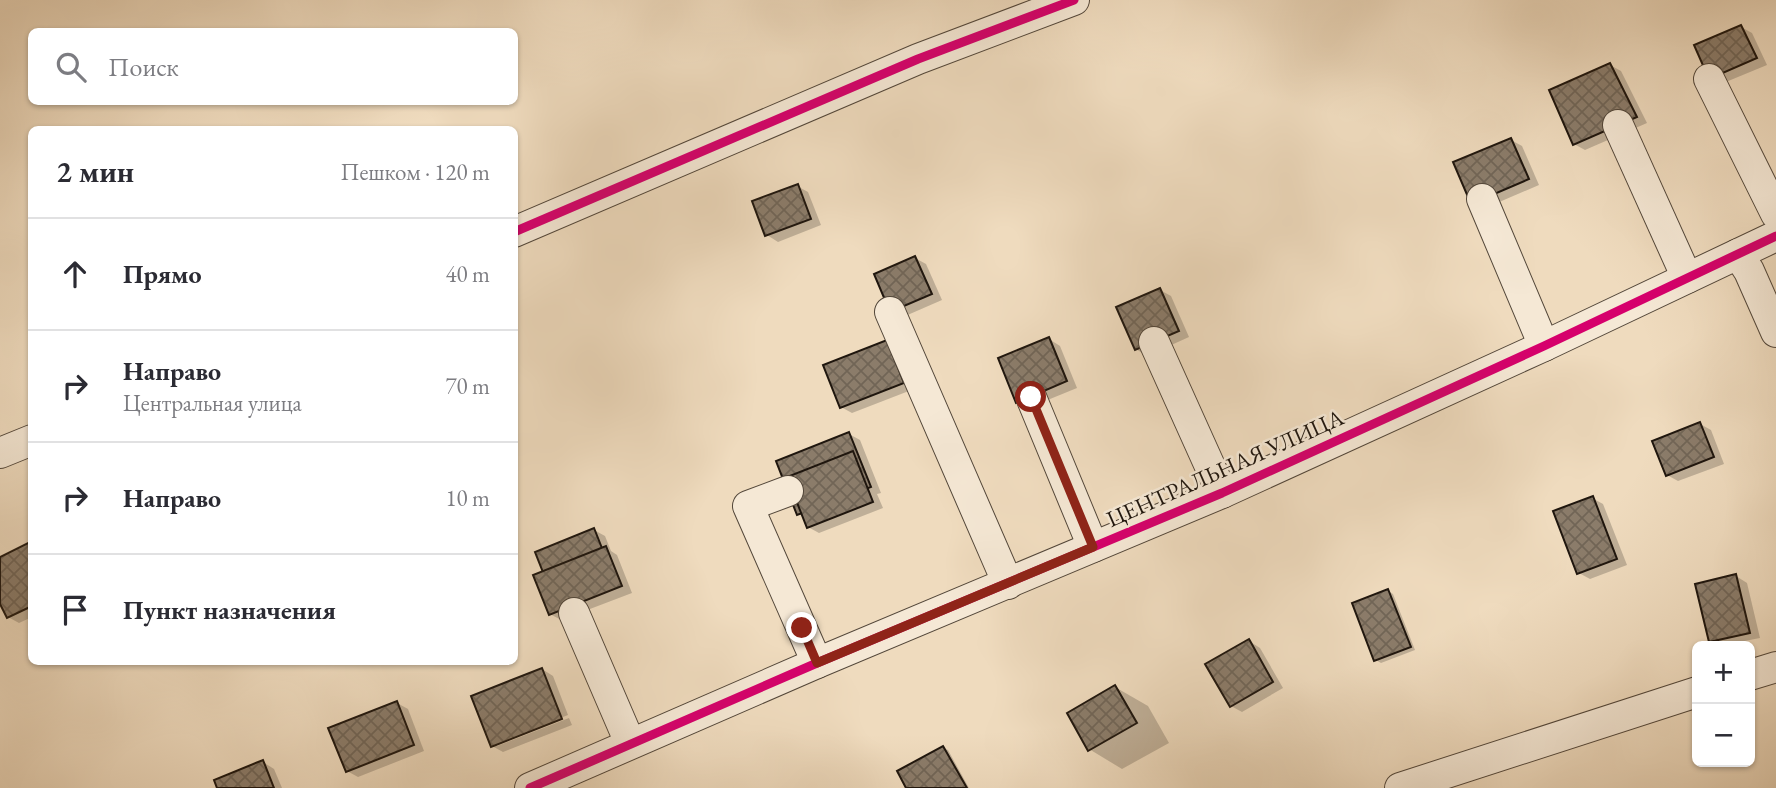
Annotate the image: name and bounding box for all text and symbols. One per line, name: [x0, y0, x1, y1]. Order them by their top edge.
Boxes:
search box: [28, 28, 518, 105]
icon: search: [52, 48, 90, 86]
text: Поиск: [108, 50, 179, 84]
text: 2 мин: [56, 152, 134, 191]
text: Пешком · 120 m: [341, 157, 490, 187]
icon: ahead: [56, 255, 94, 293]
text: Прямо: [123, 257, 202, 291]
text: 40 m: [445, 259, 490, 289]
text: Направо: [123, 354, 221, 388]
icon: right: [56, 367, 94, 405]
text: 70 m: [445, 371, 490, 401]
route start: [1015, 381, 1046, 412]
text: Центральная улица: [123, 388, 302, 418]
street label: ЦЕНТРАЛЬНАЯ УЛИЦА: [1102, 402, 1349, 534]
icon: right: [56, 479, 94, 517]
text: Направо: [123, 481, 221, 515]
text: 10 m: [445, 483, 490, 513]
icon: arrive: [56, 591, 94, 629]
text: Пункт назначения: [123, 593, 336, 627]
route end: [786, 612, 817, 643]
map controls: [1692, 641, 1755, 767]
button: +: [1692, 641, 1755, 704]
button: −: [1692, 704, 1755, 767]

